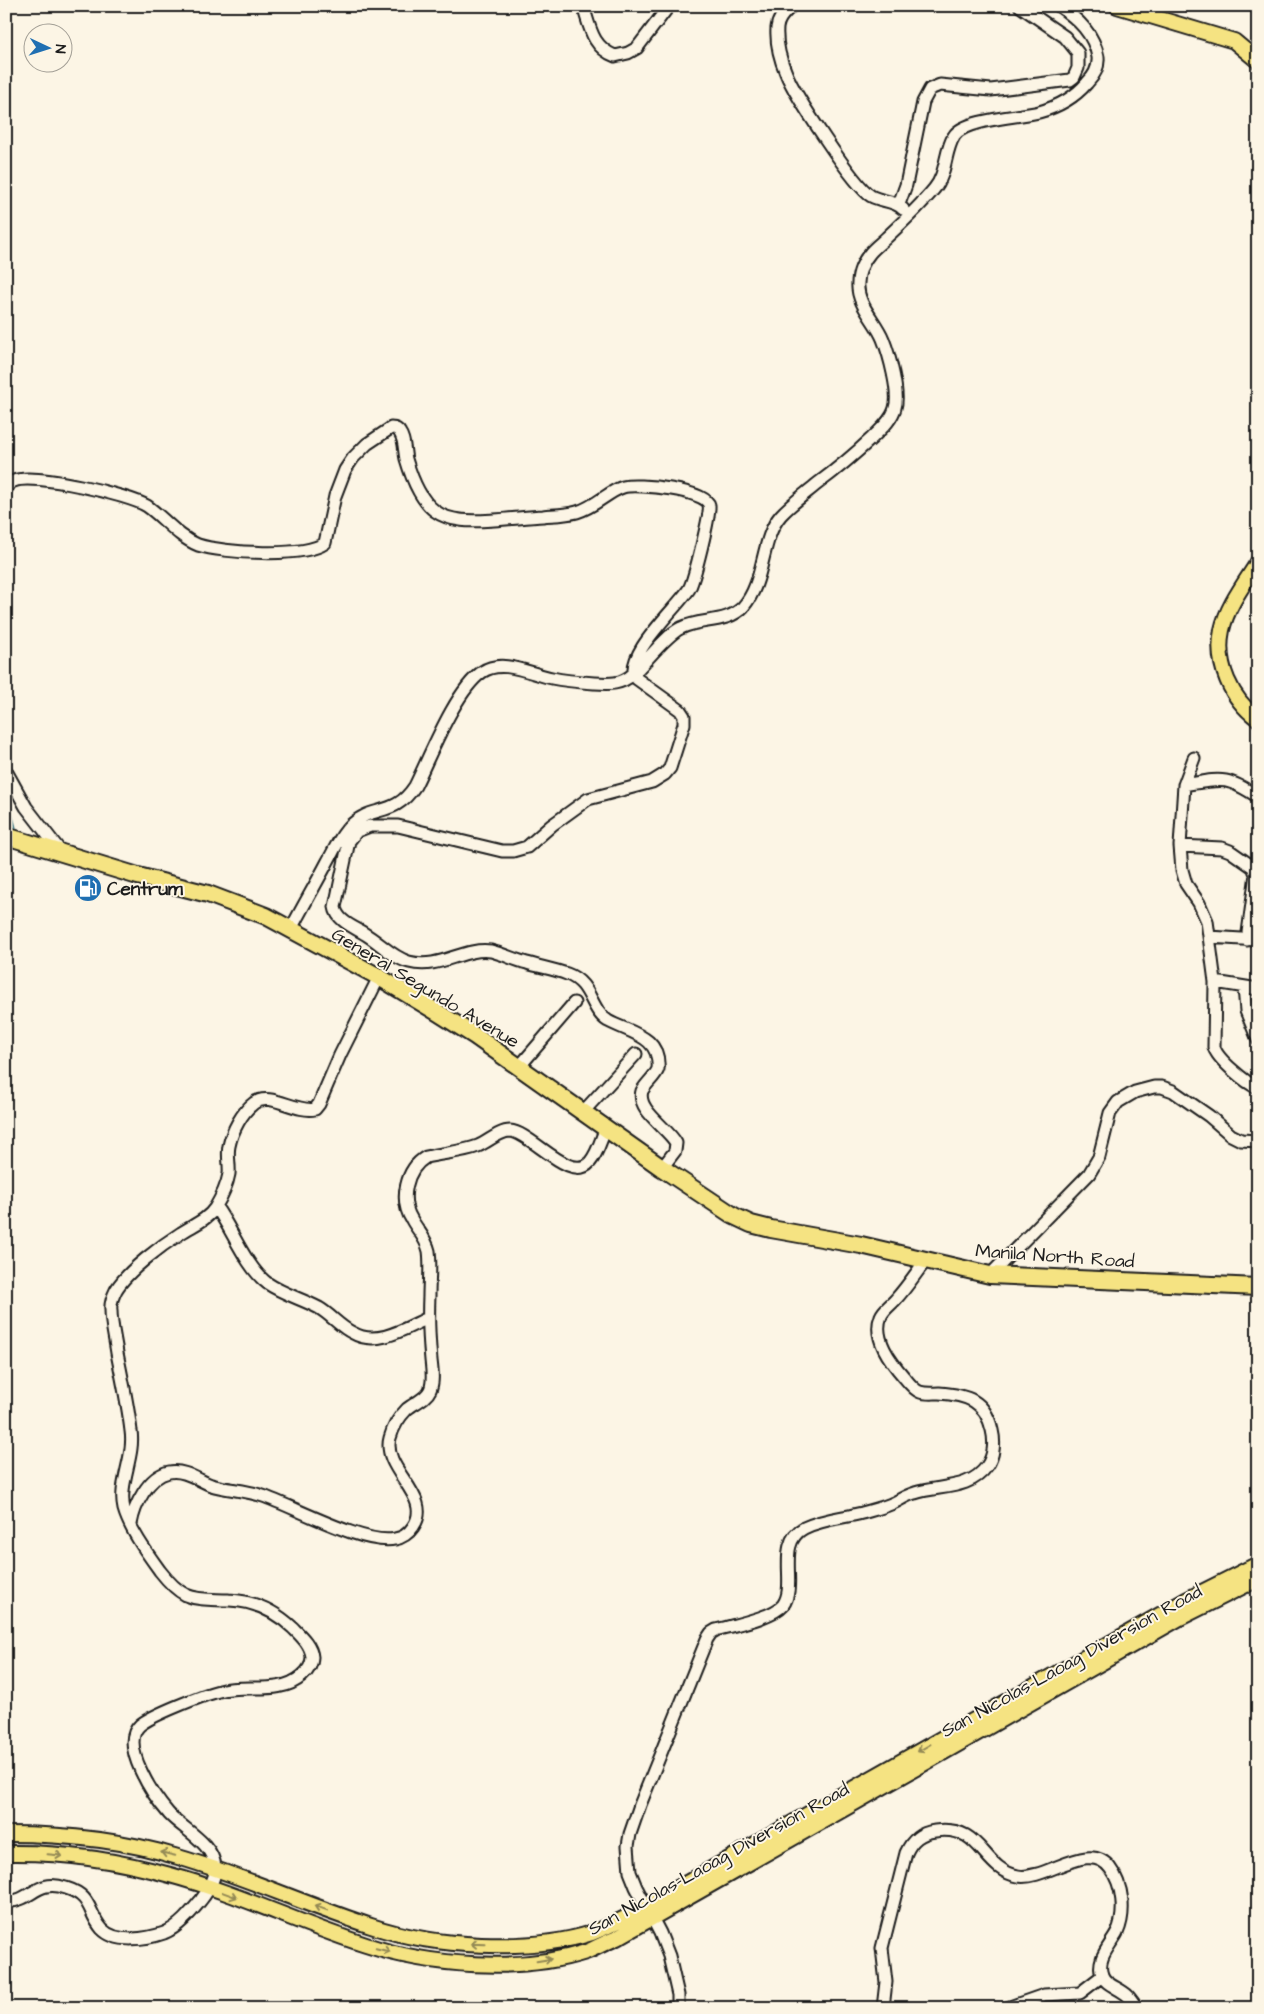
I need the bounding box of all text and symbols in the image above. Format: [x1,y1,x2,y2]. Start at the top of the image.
north arrow [22,22,72,72]
text: N [50,44,70,54]
fuel station icon: Centrum [73,873,103,903]
place label: Centrum [107,876,184,903]
street label: General Segundo Avenue [326,921,524,1056]
street label: Manila North Road [974,1237,1136,1276]
street label: San Nicolas-Laoag Diversion Road [936,1578,1208,1745]
one-way arrow [918,1744,932,1754]
street label: San Nicolas-Laoag Diversion Road [583,1776,855,1943]
one-way arrow [160,1849,176,1858]
one-way arrow [47,1850,63,1859]
one-way arrow [221,1891,237,1900]
one-way arrow [314,1903,329,1912]
one-way arrow [470,1940,486,1949]
one-way arrow [374,1946,390,1955]
one-way arrow [535,1955,551,1965]

